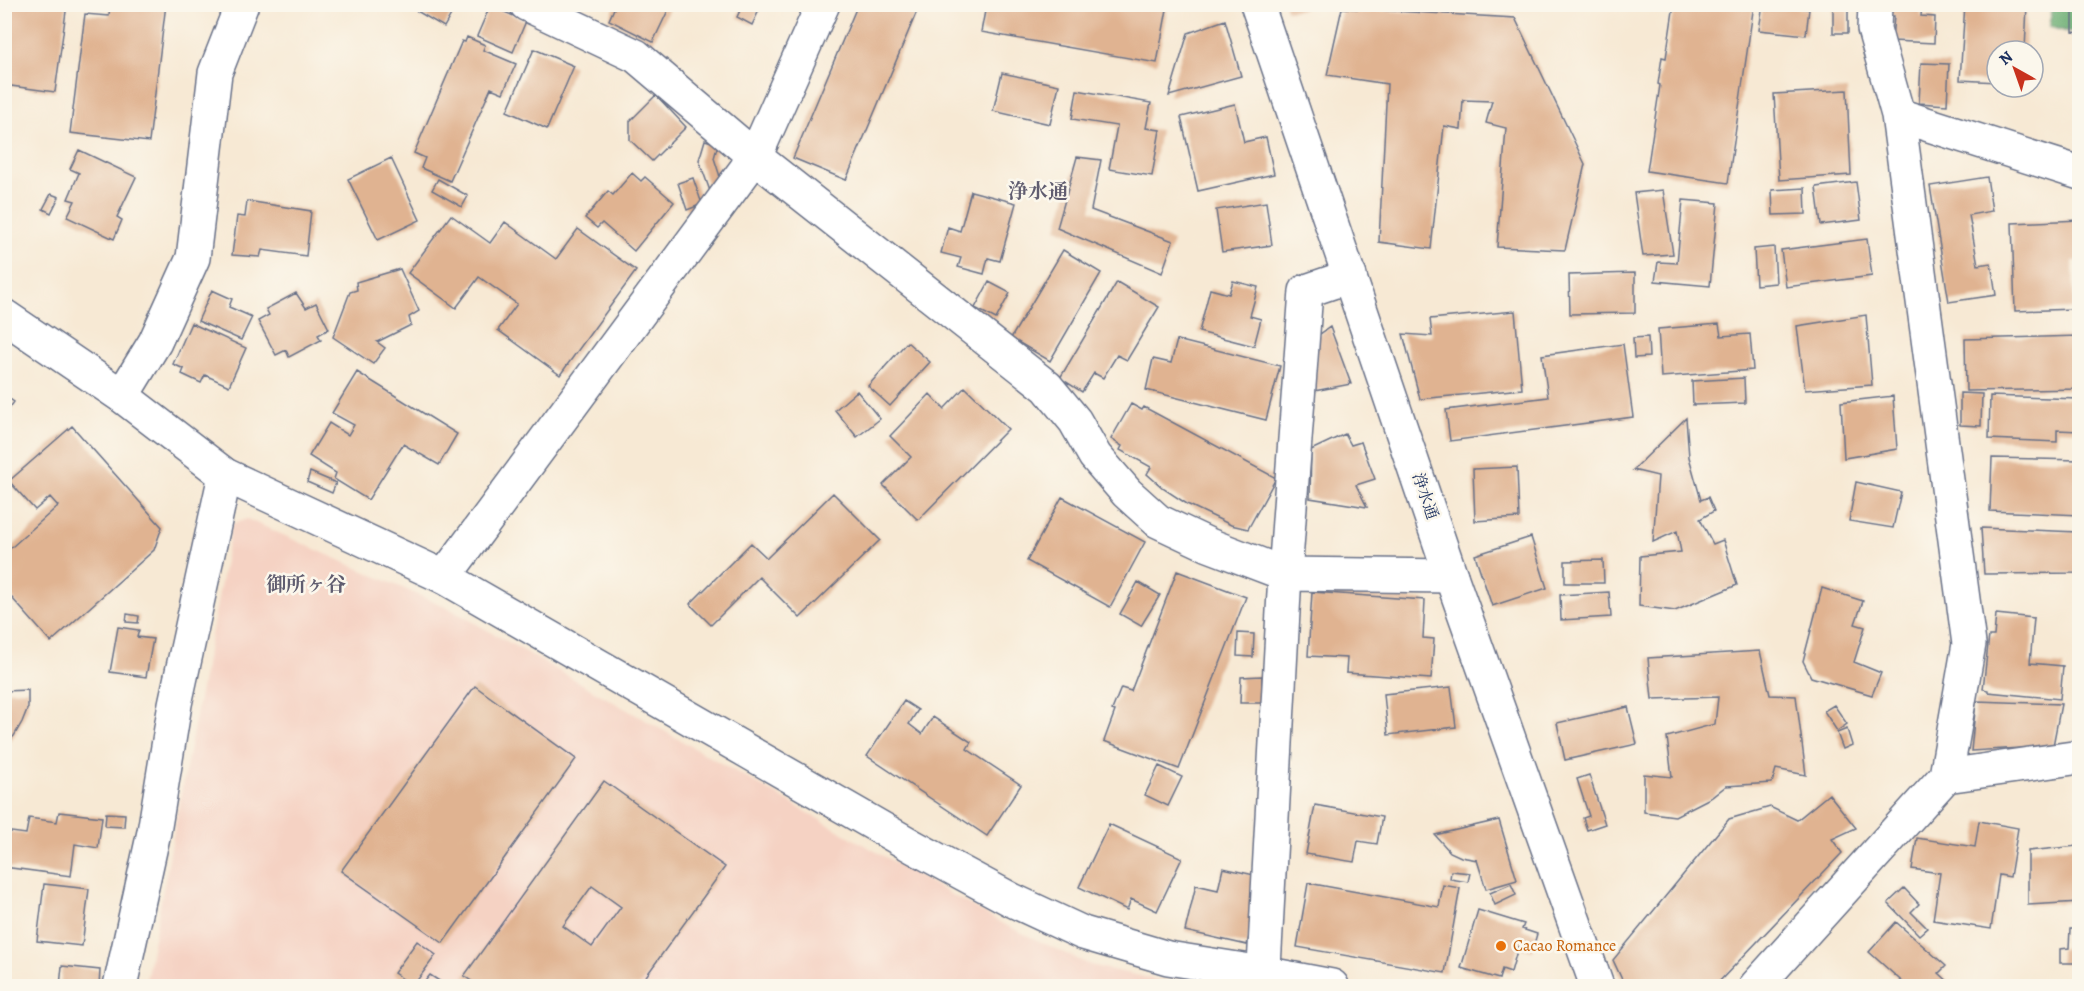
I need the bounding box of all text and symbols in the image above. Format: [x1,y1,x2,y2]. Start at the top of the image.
north arrow [1985,39,2045,99]
text: N [1994,46,2018,70]
district label: 浄水通 [1008,178,1068,205]
street label: 浄水通 [1407,470,1443,522]
district label: 御所ヶ谷 [266,571,346,598]
place label: Cacao Romance [1513,935,1616,957]
marker: Cacao Romance [1494,939,1508,953]

